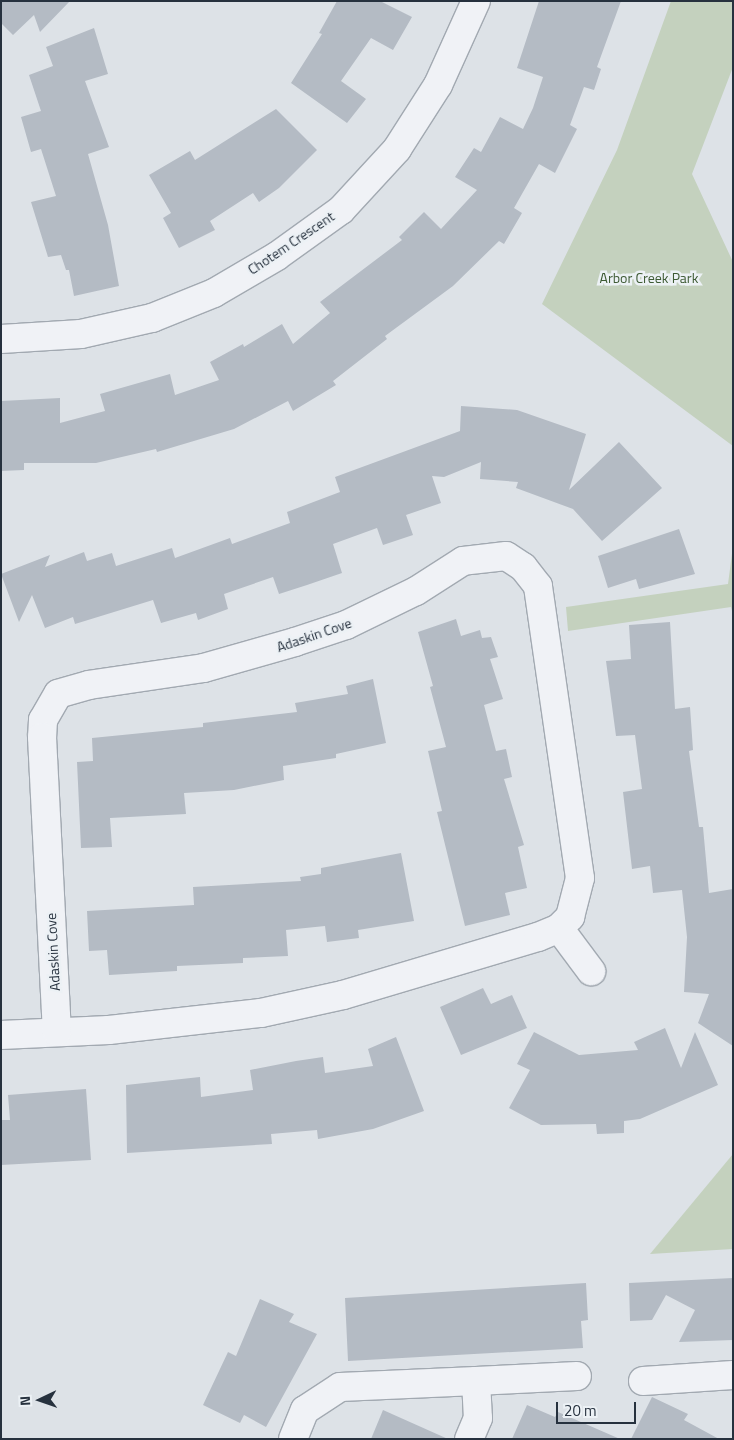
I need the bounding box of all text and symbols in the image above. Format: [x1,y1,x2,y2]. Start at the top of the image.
street label: Chotem Crescent [245,208,337,278]
park label: Arbor Creek Park [600,270,698,286]
street label: Adaskin Cove [274,614,354,656]
street label: Adaskin Cove [43,913,63,991]
north arrow [15,1375,65,1425]
scale bar [559,1392,639,1424]
text: N [14,1395,35,1406]
text: 20 m [564,1399,597,1422]

